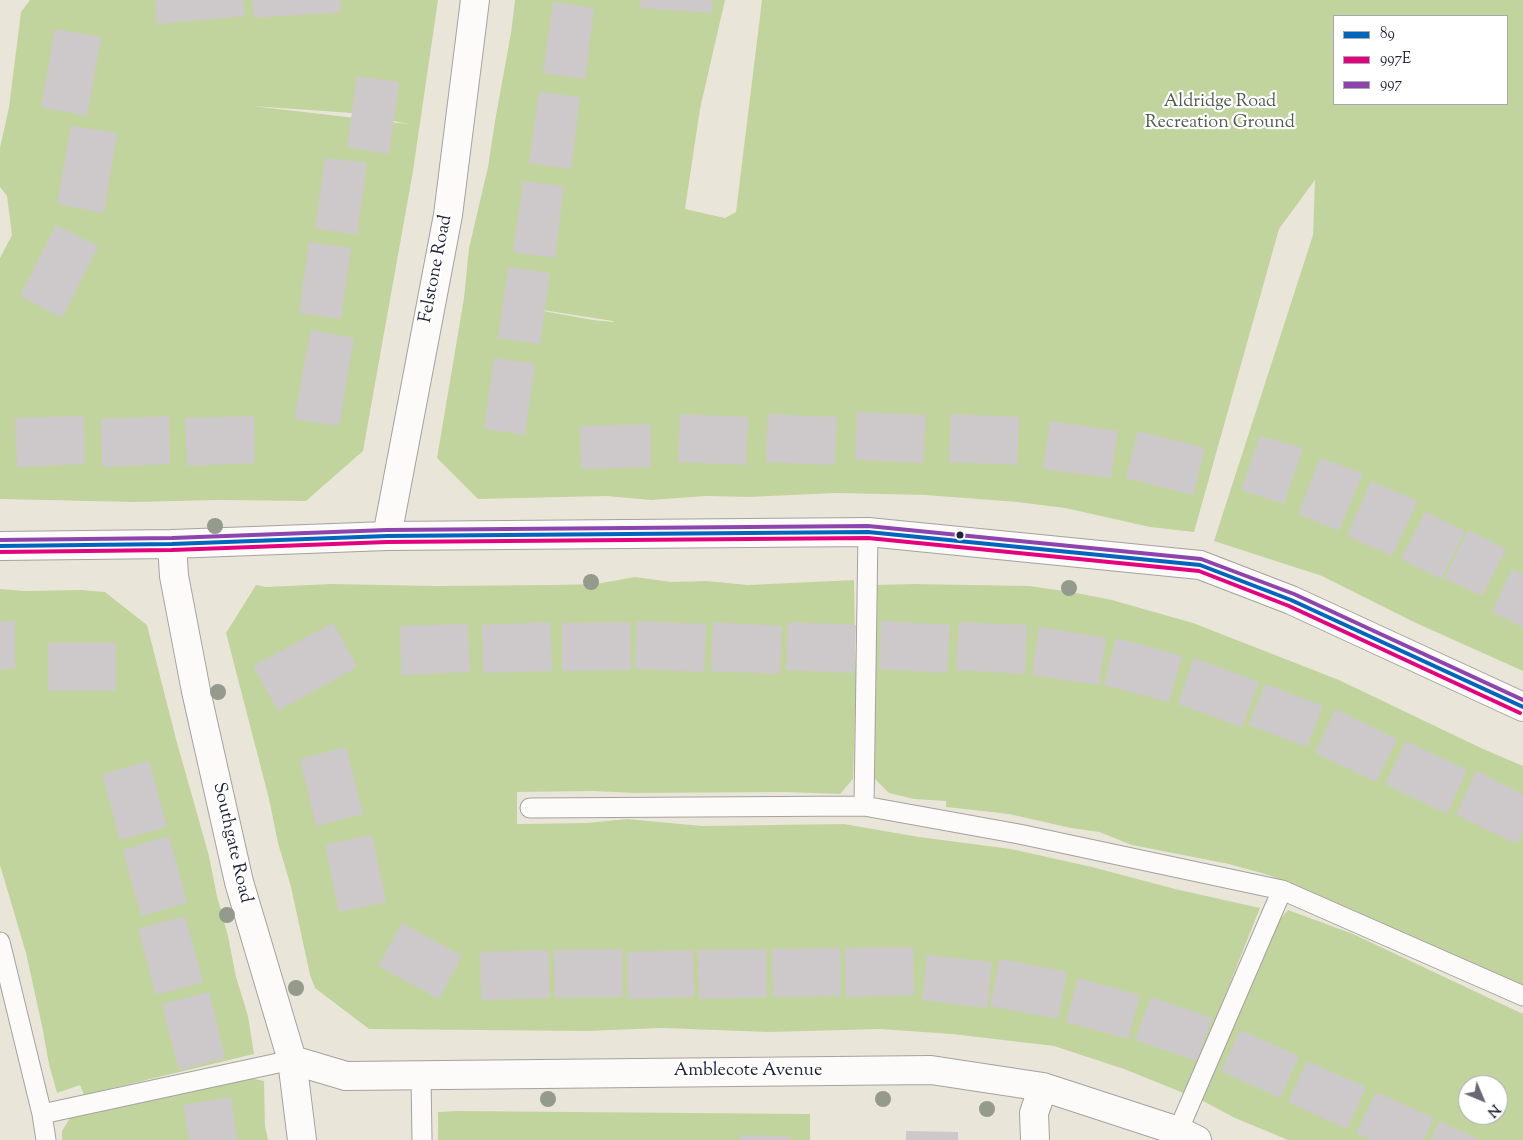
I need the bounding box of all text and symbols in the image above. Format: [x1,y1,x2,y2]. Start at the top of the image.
legend [1333,15,1508,105]
text: 89 [1380,24,1395,45]
text: 997E [1380,49,1411,70]
text: 997 [1380,74,1402,95]
park label: Aldridge Road Recreation Ground [1145,92,1295,134]
street label: Felstone Road [416,213,458,325]
unlabelled marker [955,530,965,540]
street label: Southgate Road [207,781,255,905]
street label: Amblecote Avenue [674,1061,822,1083]
north arrow [1458,1075,1508,1125]
text: N [1482,1099,1504,1121]

